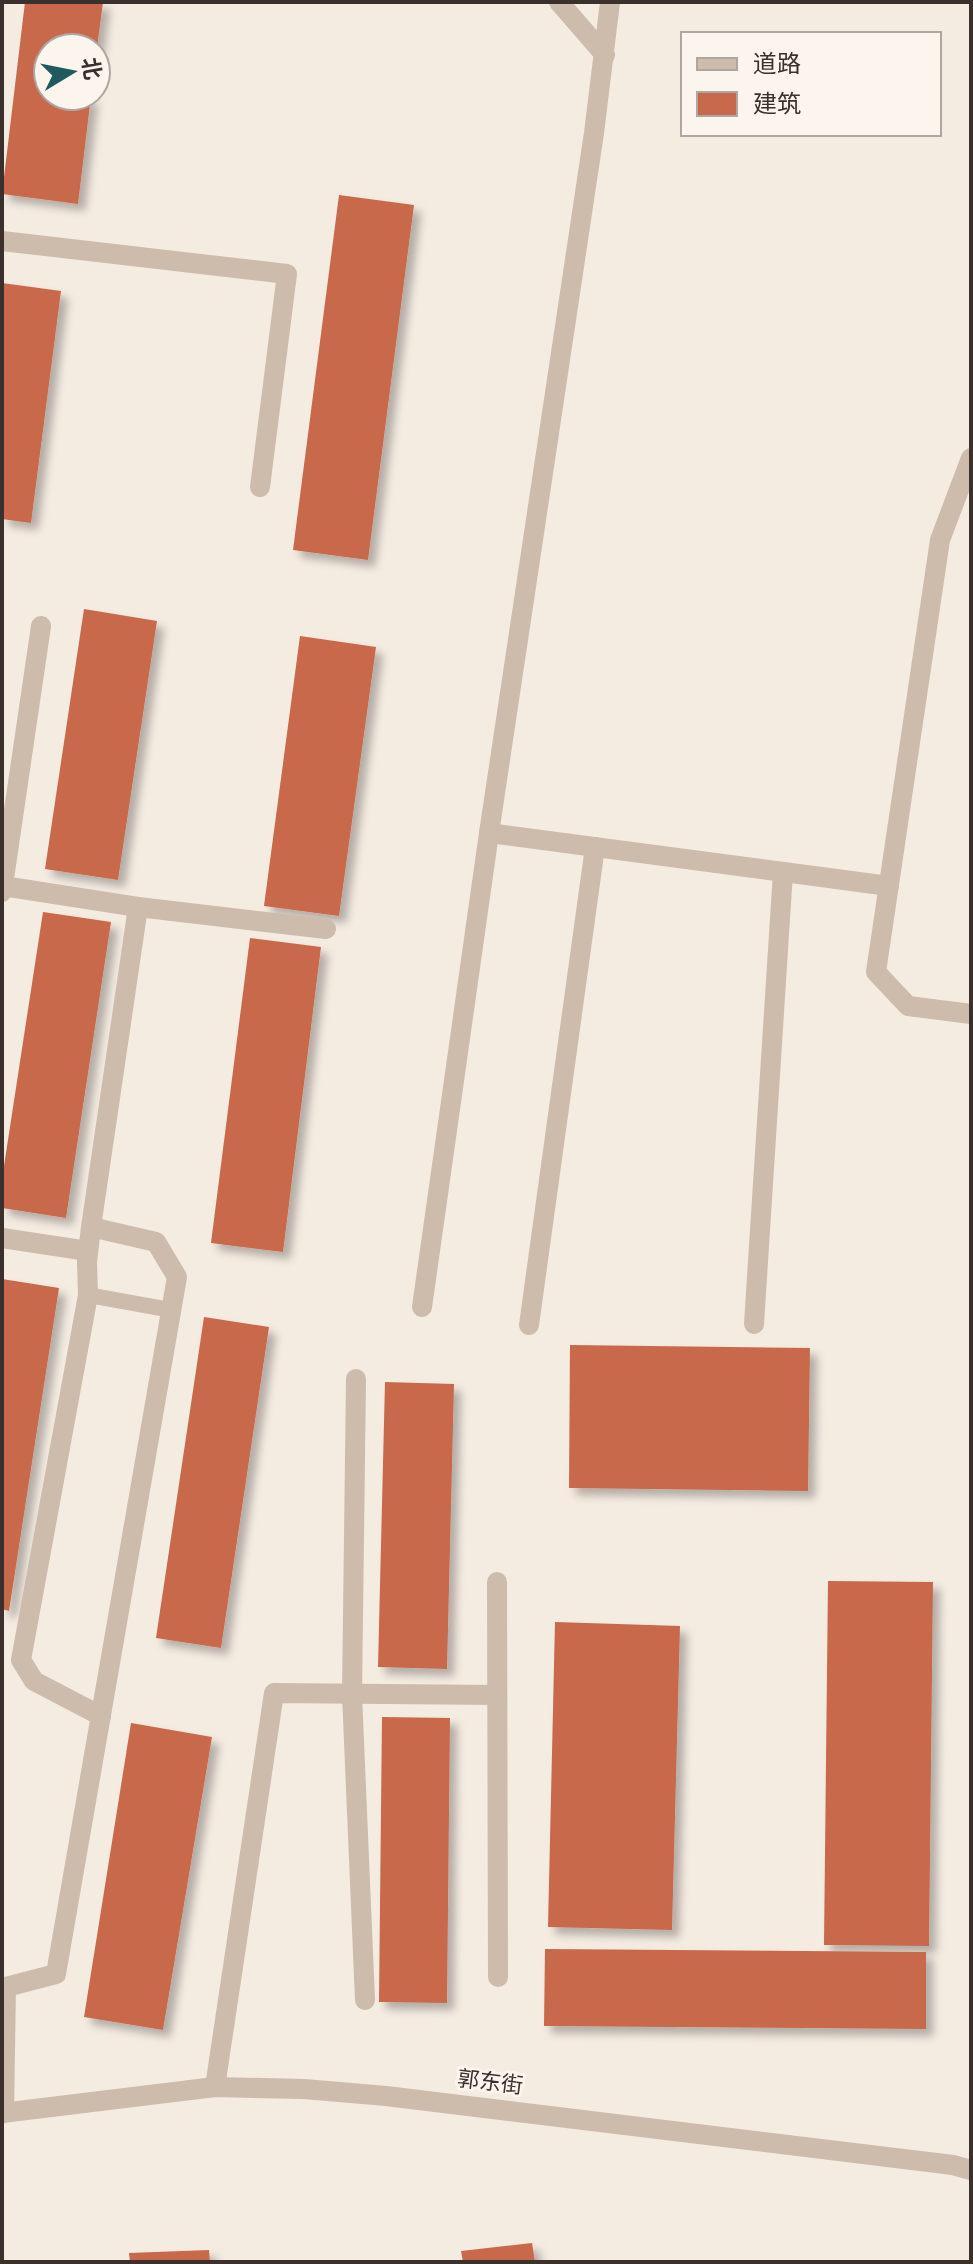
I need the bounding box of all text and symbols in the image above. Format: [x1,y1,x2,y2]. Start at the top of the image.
north arrow [32,32,112,112]
legend [681,32,941,136]
text: 道路 [753,51,801,81]
text: 北 [74,56,104,82]
text: 建筑 [753,91,801,121]
street label: 郭东街 [456,2067,524,2101]

